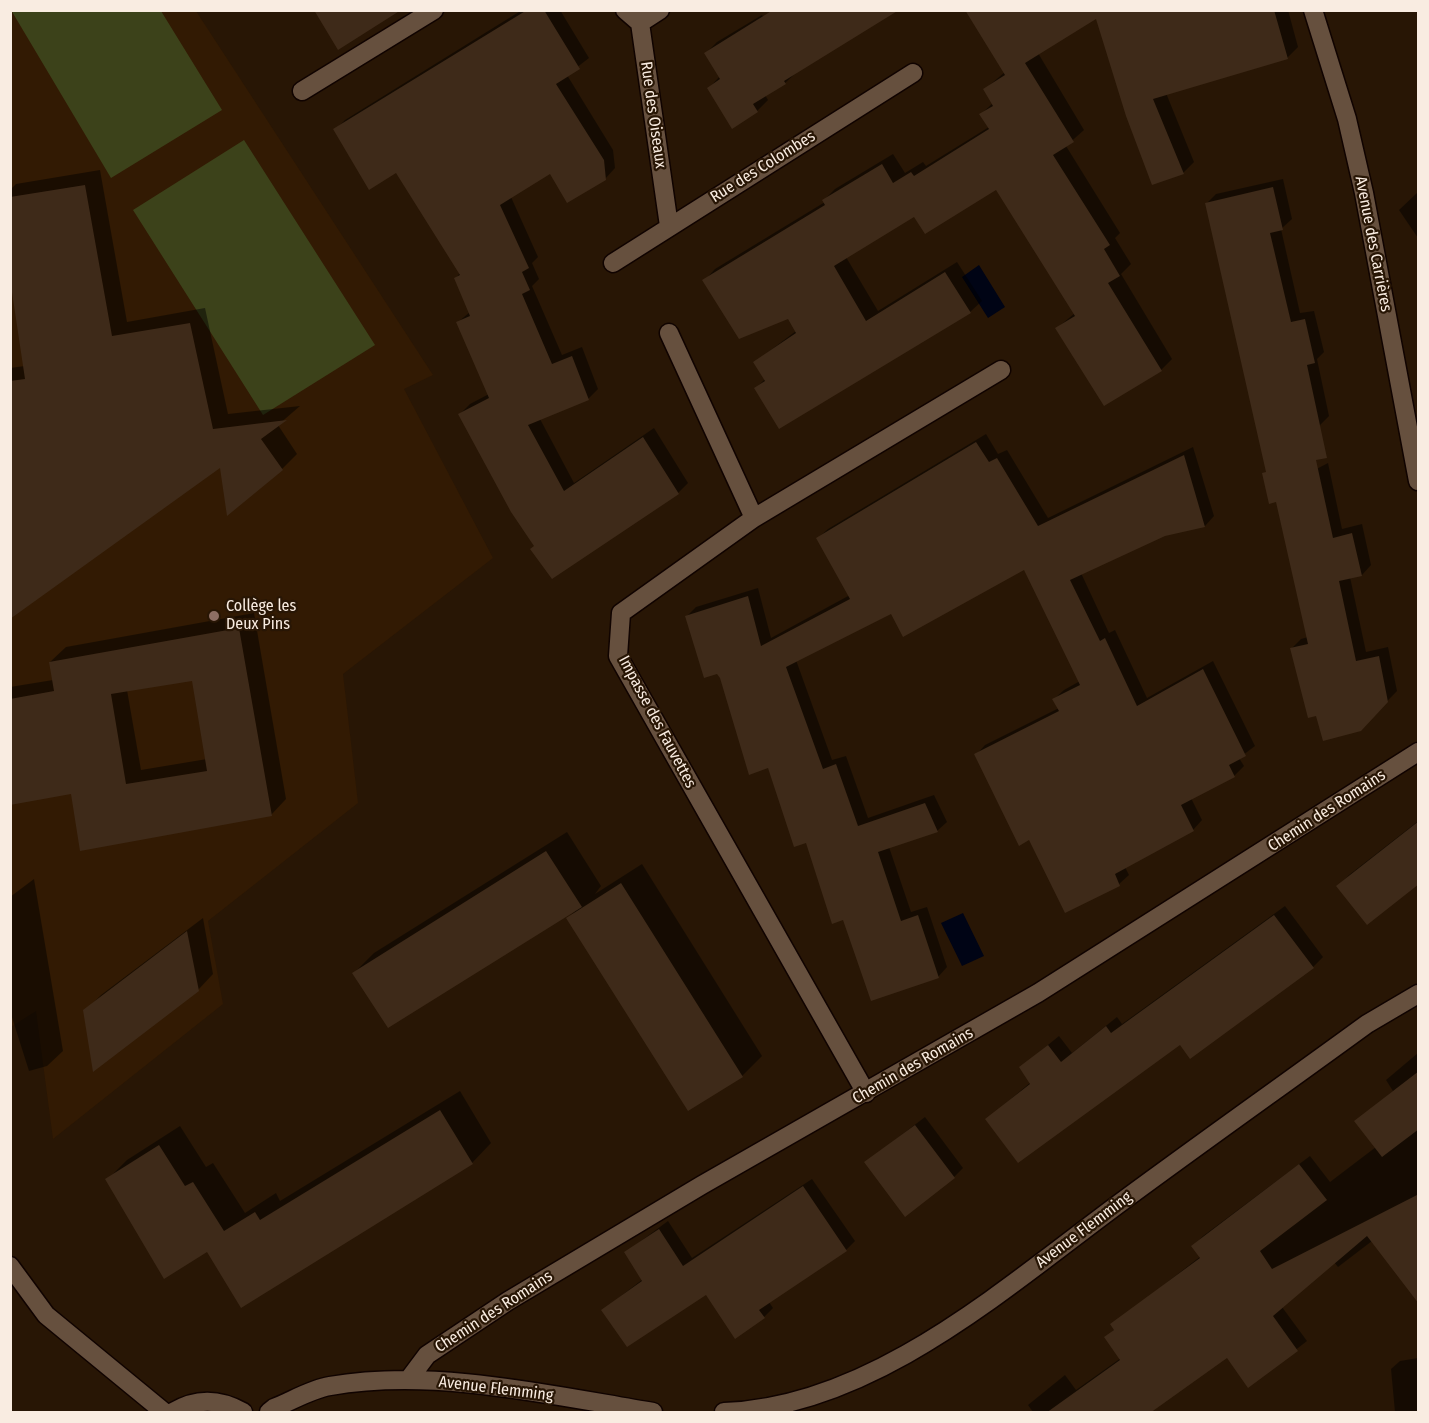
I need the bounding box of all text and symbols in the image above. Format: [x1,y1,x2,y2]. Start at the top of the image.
street label: Rue des Oiseaux [636,60,670,170]
street label: Rue des Colombes [707,127,819,207]
street label: Avenue des Carrières [1350,175,1396,313]
place label: Collège les Deux Pins [226,597,296,635]
marker: Collège les Deux Pins [207,609,221,623]
street label: Impasse des Fauvettes [614,653,700,791]
street label: Chemin des Romains [1265,766,1389,856]
street label: Chemin des Romains [849,1024,977,1108]
street label: Avenue Flemming [1032,1188,1136,1272]
street label: Chemin des Romains [432,1267,556,1357]
street label: Avenue Flemming [438,1372,554,1406]

